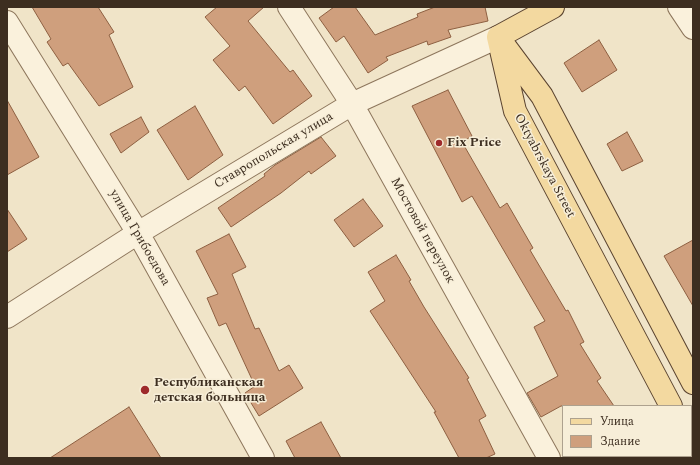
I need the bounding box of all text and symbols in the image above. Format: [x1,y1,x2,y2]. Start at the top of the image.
street label: Ставропольская улица [212,109,336,193]
street label: Oktyabrskaya Street [510,111,578,221]
place label: Fix Price [447,135,501,151]
marker: Fix Price [434,138,444,148]
street label: Мостовой переулок [386,175,458,287]
street label: улица Грибоедова [105,187,173,289]
place label: Республиканская детская больница [154,375,265,406]
marker: Республиканская детская больница [139,384,151,396]
legend [562,405,692,457]
text: Улица [600,412,634,431]
text: Здание [600,432,640,451]

